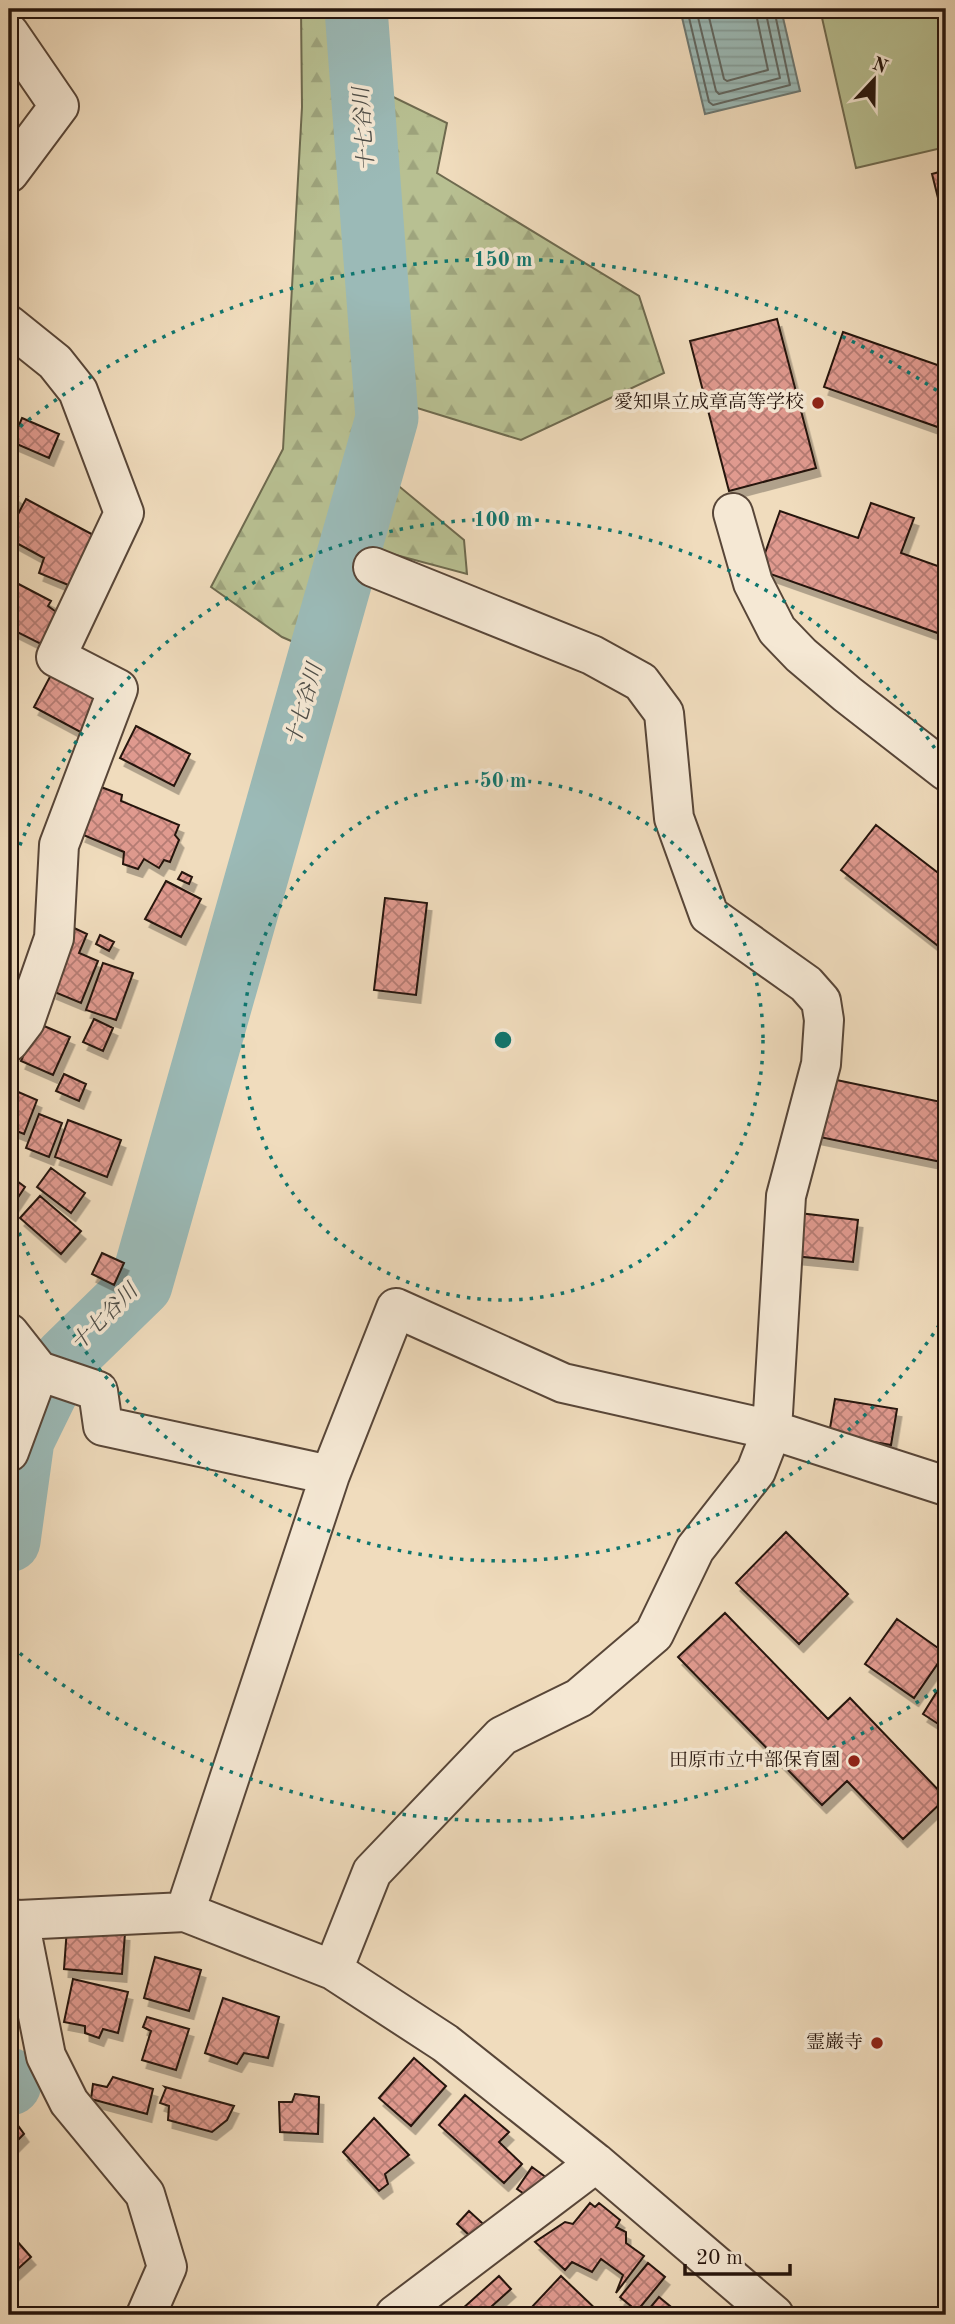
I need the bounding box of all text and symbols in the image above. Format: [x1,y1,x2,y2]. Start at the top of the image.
north arrow [839,46,909,116]
text: N [869,55,890,78]
water label: 十七谷川 [349,84,378,172]
text: 150 m [473,250,533,271]
place label: 愛知県立成章高等学校 [614,392,804,413]
marker: 愛知県立成章高等学校 [810,395,826,411]
text: 100 m [473,510,533,531]
water label: 十七谷川 [281,659,327,748]
text: 50 m [479,771,527,792]
centre of rings [491,1028,515,1052]
water label: 十七谷川 [66,1278,144,1355]
place label: 田原市立中部保育園 [669,1750,840,1771]
marker: 田原市立中部保育園 [846,1753,862,1769]
place label: 霊巌寺 [806,2031,863,2053]
marker: 霊巌寺 [869,2035,885,2051]
scale bar [685,2233,790,2277]
text: 20 m [696,2248,743,2269]

